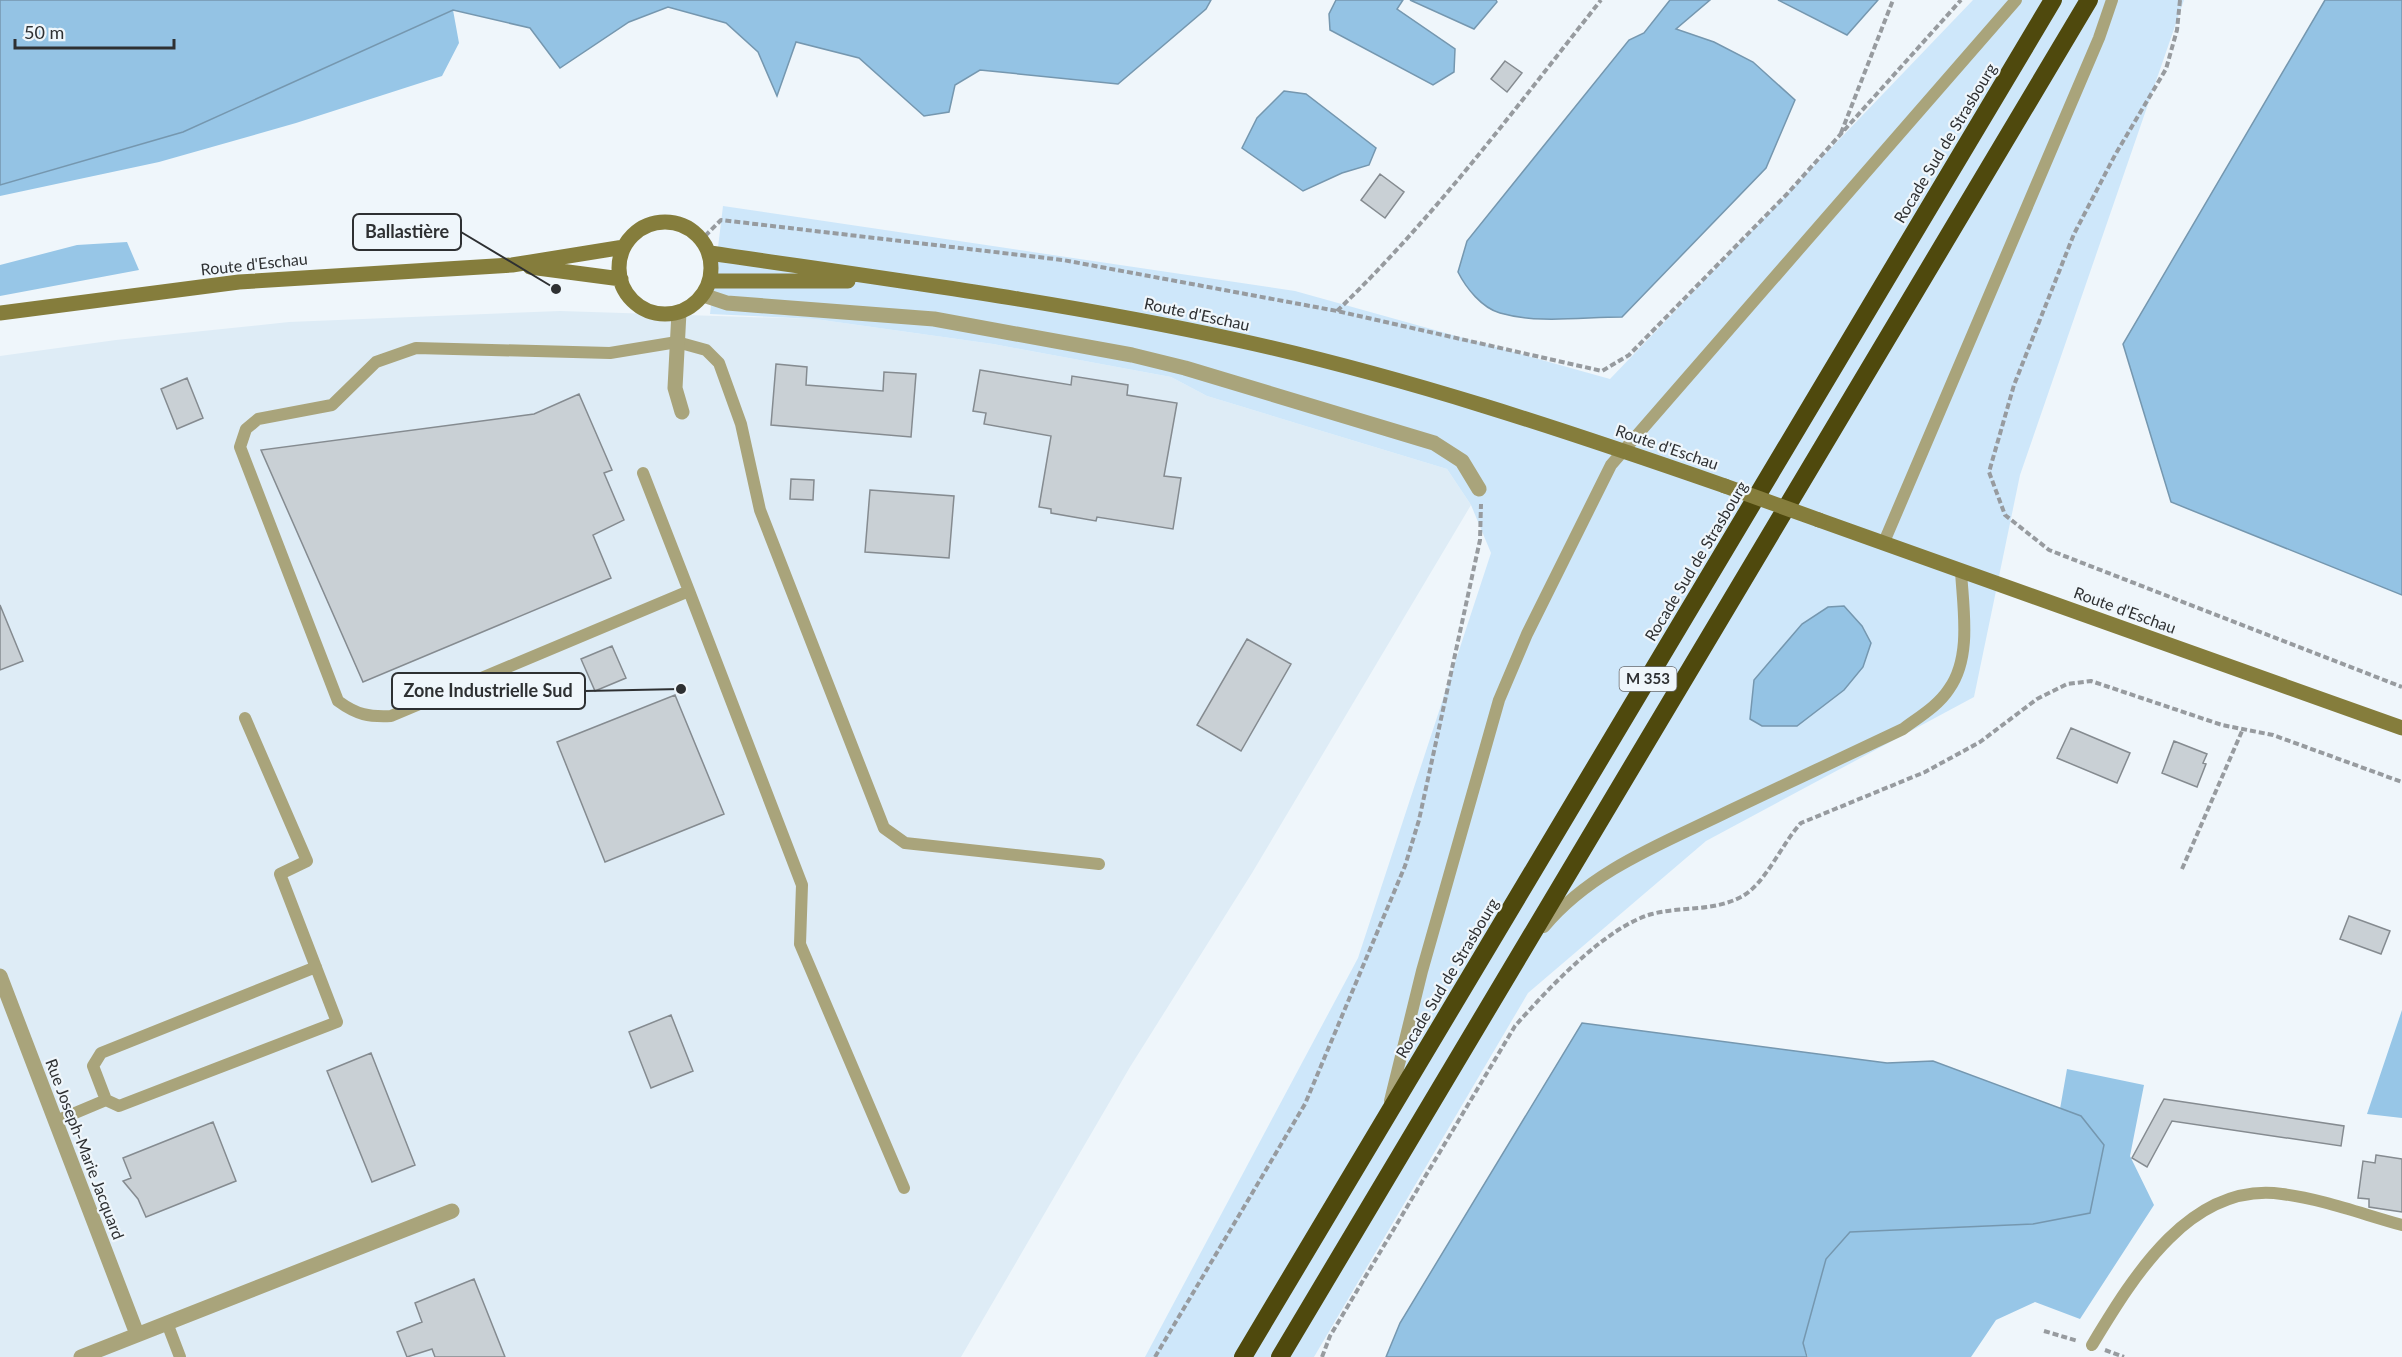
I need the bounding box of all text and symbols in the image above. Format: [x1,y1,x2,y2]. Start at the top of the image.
scale bar [15,12,174,50]
text: 50 m [24,21,64,43]
street label: Rocade Sud de Strasbourg [1889,59,2000,226]
callout: Ballastière [353,214,461,250]
text: Ballastière [365,220,449,242]
street label: Route d'Eschau [200,248,308,279]
street label: Route d'Eschau [1143,293,1252,334]
street label: Route d'Eschau [1613,420,1721,473]
street label: Rocade Sud de Strasbourg [1640,477,1751,644]
street label: Route d'Eschau [2071,582,2179,637]
road number: M 353 [1620,667,1676,691]
callout: Zone Industrielle Sud [392,673,585,709]
text: Zone Industrielle Sud [403,679,573,701]
street label: Rocade Sud de Strasbourg [1391,894,1502,1061]
street label: Rue Joseph-Marie Jacquard [42,1056,129,1242]

